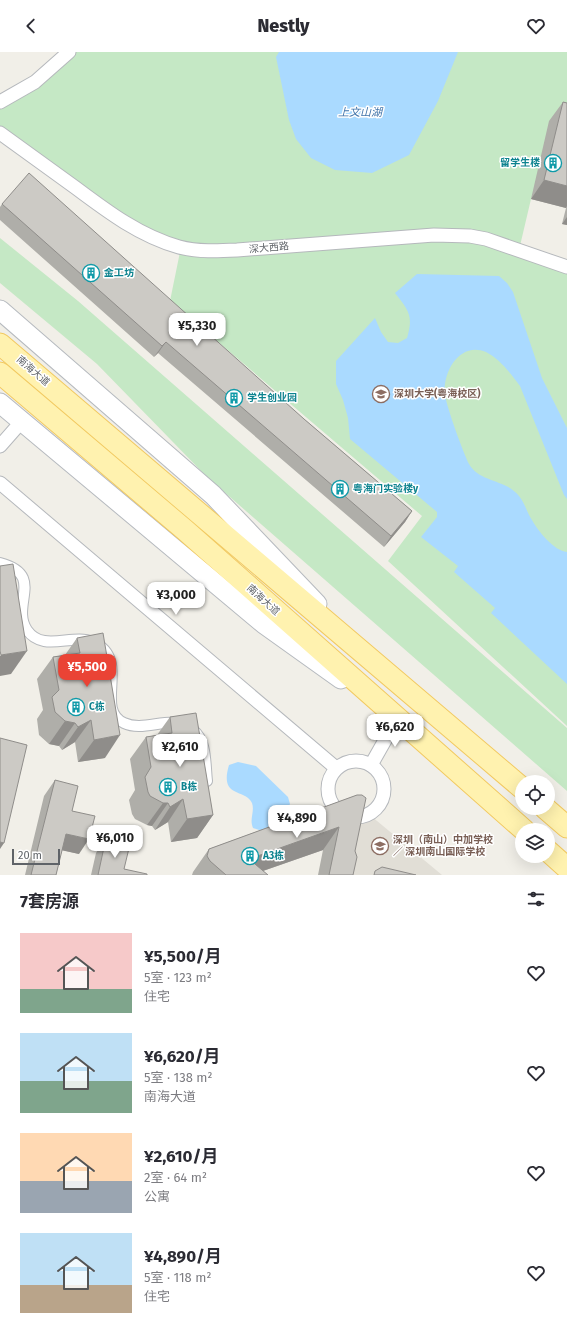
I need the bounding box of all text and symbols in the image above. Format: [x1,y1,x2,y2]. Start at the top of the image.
icon: back [20,15,42,37]
text: Nestly [257,15,310,37]
icon: heart [525,15,547,37]
water label: 上文山湖 [338,106,384,119]
building icon: 留学生楼 [543,153,563,173]
place label: 留学生楼 [500,157,540,169]
street label: 深大西路 [249,240,289,256]
building icon: 金工坊 [81,263,101,283]
place label: 金工坊 [103,267,134,279]
pin: ¥5,330 [164,313,230,347]
text: ¥5,330 [178,318,216,333]
street label: 南海大道 [14,353,52,389]
school or university icon: 深圳大学(粤海校区) [371,384,391,404]
place label: 深圳大学(粤海校区) [394,387,481,400]
building icon: 学生创业园 [224,388,244,408]
place label: 学生创业园 [247,392,297,404]
building icon: 粤海门实验楼y [330,479,350,499]
place label: 粤海门实验楼y [353,483,419,495]
pin: ¥3,000 [143,582,209,616]
street label: 南海大道 [244,582,282,618]
text: ¥3,000 [156,587,196,602]
pin: ¥5,500 [54,654,120,688]
text: ¥5,500 [67,659,107,674]
building icon: C栋 [66,697,86,717]
place label: C栋 [89,700,105,713]
pin: ¥6,620 [362,714,428,748]
text: ¥6,620 [376,719,414,734]
pin: ¥2,610 [147,734,213,768]
text: ¥2,610 [161,739,199,754]
map controls [515,775,555,863]
button: locate [515,775,555,815]
building icon: B栋 [158,777,178,797]
place label: B栋 [181,780,197,793]
pin: ¥4,890 [264,805,330,839]
text: ¥4,890 [277,810,317,825]
button: layers [515,823,555,863]
pin: ¥6,010 [82,825,148,859]
text: ¥6,010 [96,830,134,845]
place label: 深圳（南山）中加学校 ／ 深圳南山国际学校 [393,833,493,858]
school or university icon: 深圳（南山）中加学校 ／ 深圳南山国际学校 [370,836,390,856]
building icon: A3栋 [240,846,260,866]
scale bar [12,847,60,866]
text: 20 m [18,849,42,862]
place label: A3栋 [262,849,284,862]
icon: filters [525,888,547,910]
text: 7套房源 [20,891,79,912]
text: ¥5,500/月 [144,946,222,967]
icon: home [52,949,100,997]
icon: heart [525,962,547,984]
text: 5室 · 123 m² [144,970,212,985]
text: 住宅 [144,989,170,1004]
text: ¥6,620/月 [144,1046,221,1067]
icon: home [52,1049,100,1097]
icon: heart [525,1062,547,1084]
text: 5室 · 138 m² [144,1070,213,1085]
text: 南海大道 [144,1089,196,1104]
text: ¥2,610/月 [144,1146,218,1167]
icon: home [52,1149,100,1197]
icon: heart [525,1162,547,1184]
text: 2室 · 64 m² [144,1170,207,1185]
text: 公寓 [144,1189,170,1204]
text: ¥4,890/月 [144,1246,222,1267]
icon: home [52,1249,100,1297]
icon: heart [525,1262,547,1284]
text: 5室 · 118 m² [144,1270,211,1285]
text: 住宅 [144,1289,170,1304]

